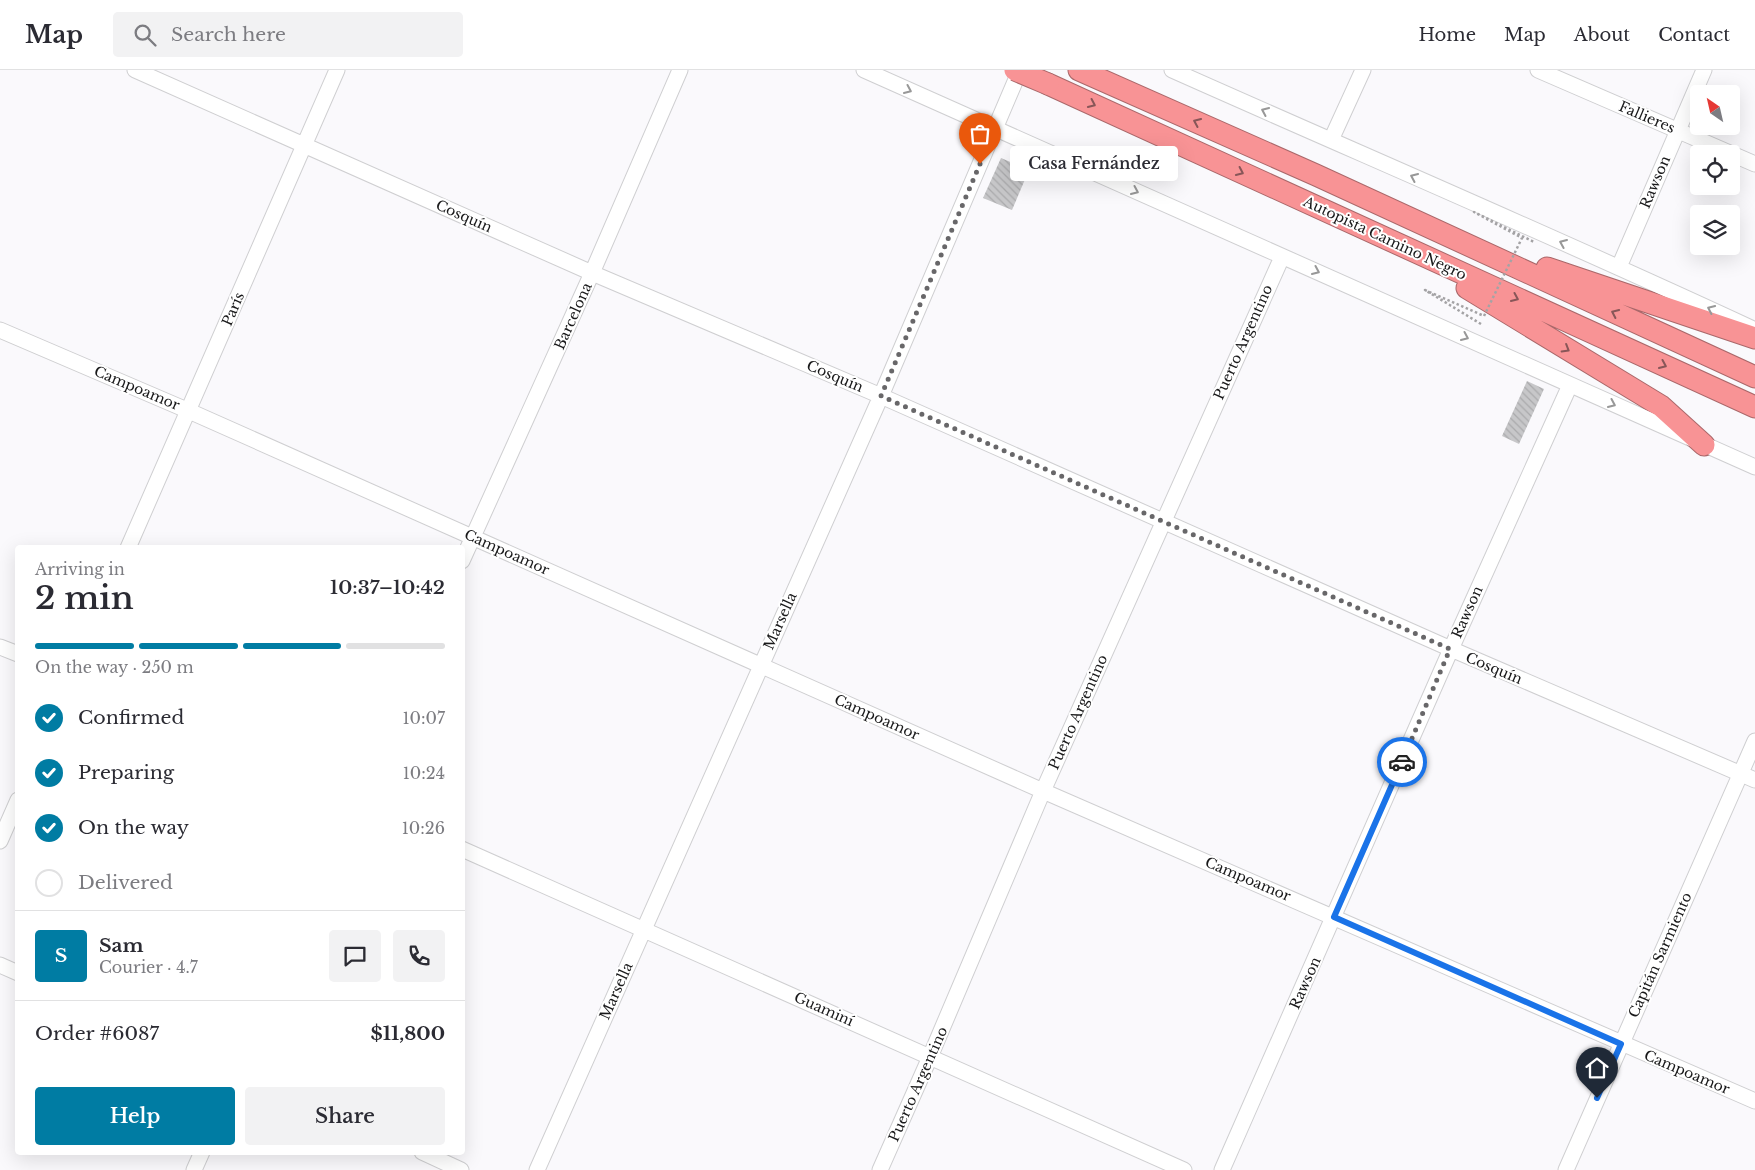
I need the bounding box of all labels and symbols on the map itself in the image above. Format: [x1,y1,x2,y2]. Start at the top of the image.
one-way arrow [903,83,912,94]
north arrow [1690,85,1740,135]
street label: Fallieres [1616,97,1678,137]
one-way arrow [1087,98,1096,108]
one-way arrow [1261,107,1270,118]
pin [959,113,1001,164]
one-way arrow [1193,118,1202,129]
callout: Casa Fernández [1010,146,1178,182]
street label: Rawson [1636,153,1674,211]
one-way arrow [1235,166,1244,176]
one-way arrow [1410,173,1419,184]
one-way arrow [1130,185,1139,195]
street label: Autopista Camino Negro [1300,192,1469,284]
street label: Cosquín [433,196,495,237]
one-way arrow [1559,238,1567,248]
one-way arrow [1311,265,1320,276]
street label: Barcelona [550,279,596,352]
street label: Puerto Argentino [1210,282,1276,402]
street label: París [218,289,248,329]
one-way arrow [1510,291,1519,302]
one-way arrow [1707,305,1716,315]
one-way arrow [1611,309,1620,319]
one-way arrow [1460,330,1469,341]
one-way arrow [1560,342,1569,352]
street label: Cosquín [804,356,866,396]
one-way arrow [1658,359,1667,369]
street label: Campoamor [91,362,183,414]
one-way arrow [1607,398,1616,408]
street label: Campoamor [462,525,553,579]
street label: Rawson [1447,583,1487,641]
street label: Marsella [759,589,801,652]
street label: Cosquín [1463,648,1525,688]
street label: Puerto Argentino [1045,652,1111,772]
street label: Campoamor [832,690,923,744]
courier [1377,737,1427,787]
street label: Campoamor [1202,853,1294,905]
street label: Capitán Sarmiento [1624,890,1696,1020]
street label: Rawson [1285,954,1325,1012]
street label: Marsella [595,959,637,1022]
street label: Guaminí [791,988,857,1030]
street label: Puerto Argentino [885,1024,951,1144]
street label: Campoamor [1641,1046,1733,1098]
pin [1576,1047,1618,1098]

